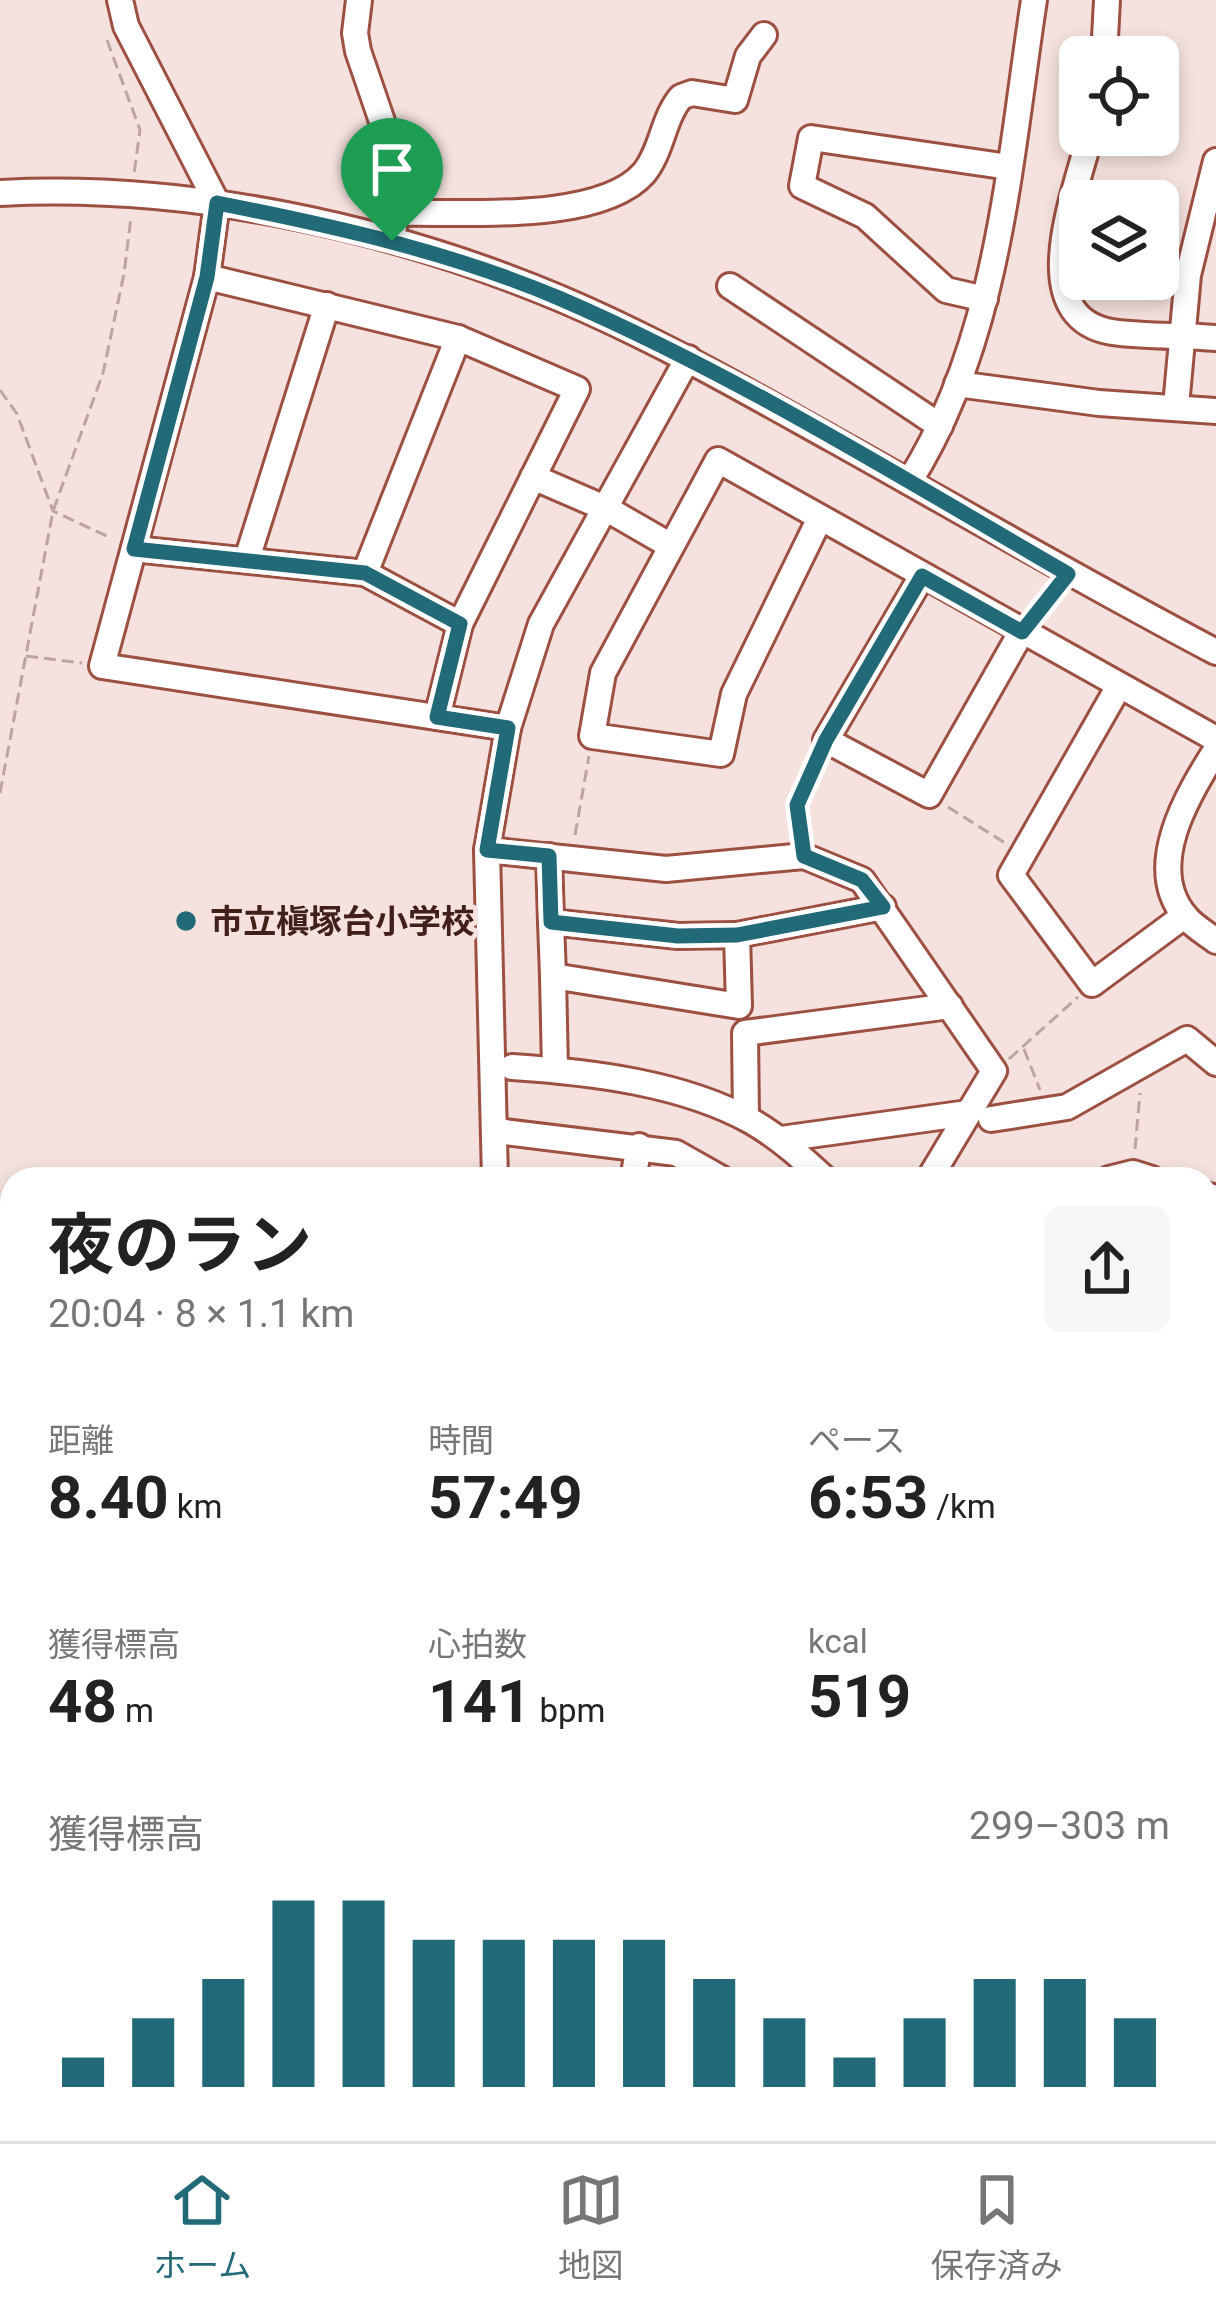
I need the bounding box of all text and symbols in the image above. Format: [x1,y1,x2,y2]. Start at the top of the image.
map controls [1059,36,1179,300]
button: locate [1059,36,1179,156]
pin [341,118,443,241]
icon: arrive [359,136,425,202]
button: layers [1059,180,1179,300]
place label: 市立槇塚台小学校 [210,902,474,941]
marker: 市立槇塚台小学校 [173,908,199,934]
button: share [1044,1206,1170,1332]
text: 夜のラン [48,1207,312,1284]
text: 20:04 · 8 × 1.1 km [48,1291,355,1337]
text: 距離 [48,1421,114,1460]
text: 時間 [428,1421,494,1460]
text: ペース [808,1421,905,1460]
text: 8.40 [48,1462,169,1533]
text: 57:49 [428,1462,583,1533]
text: 6:53 [808,1462,928,1533]
text: km [169,1487,223,1526]
text: /km [928,1487,996,1526]
text: kcal [808,1622,868,1661]
text: 獲得標高 [48,1625,180,1664]
text: 心拍数 [428,1625,527,1664]
text: 519 [808,1661,911,1732]
text: 48 [48,1666,117,1737]
text: 141 [428,1666,531,1737]
text: m [117,1691,154,1730]
text: bpm [531,1691,605,1730]
text: 299–303 m [969,1803,1170,1849]
text: 獲得標高 [48,1812,204,1858]
tab: ホーム [153,2167,251,2287]
tab: 地図 [558,2167,624,2287]
tab: 保存済み [931,2167,1063,2287]

